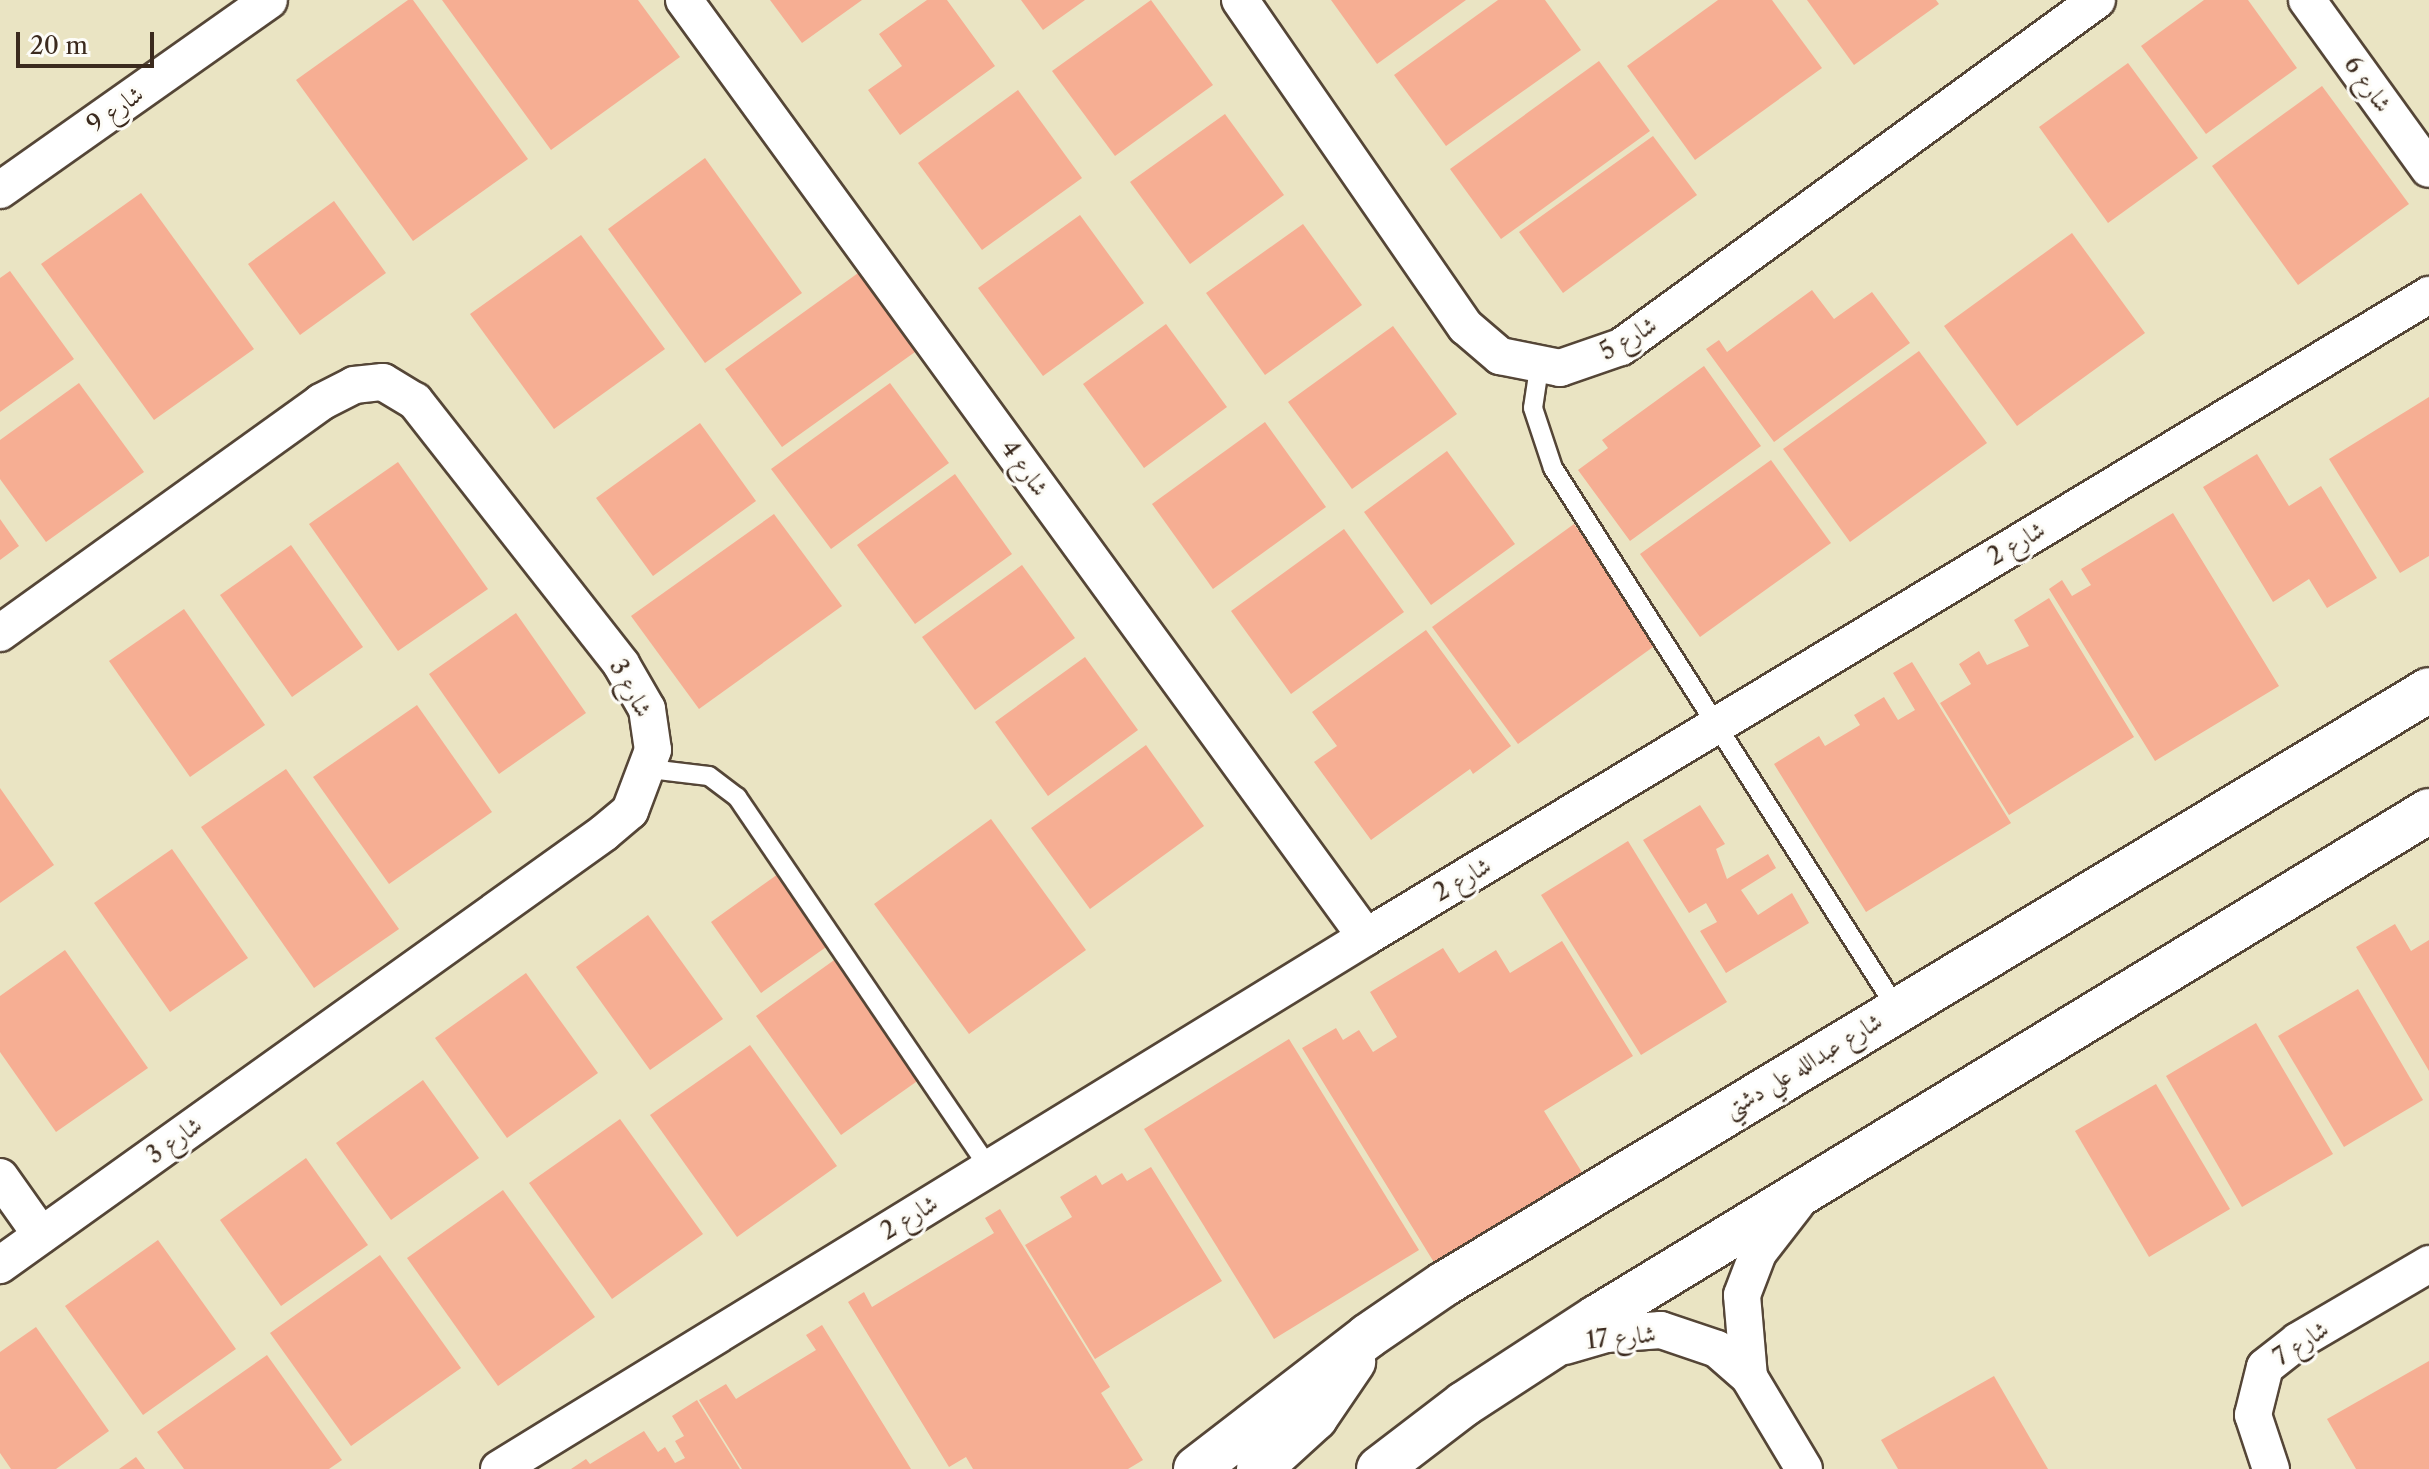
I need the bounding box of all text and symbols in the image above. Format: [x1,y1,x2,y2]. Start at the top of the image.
scale bar [20,16,158,66]
text: 20 m [30,31,88,60]
street label: شارع 6 [2338,50,2398,118]
street label: شارع 9 [81,79,149,139]
street label: شارع 5 [1594,310,1662,366]
street label: شارع 4 [995,434,1055,502]
street label: شارع 2 [1982,515,2050,571]
street label: شارع 3 [604,654,658,722]
street label: شارع 2 [1428,851,1496,907]
street label: شارع عبدالله علي دشتي [1719,1006,1887,1124]
street label: شارع 3 [141,1110,207,1170]
street label: شارع 2 [875,1188,943,1246]
street label: شارع 7 [2268,1314,2334,1372]
street label: شارع 17 [1585,1319,1657,1355]

